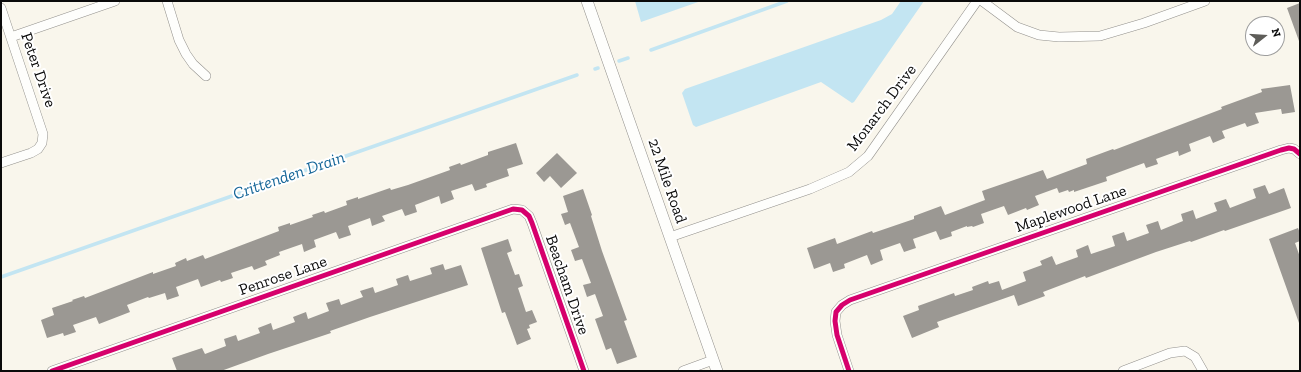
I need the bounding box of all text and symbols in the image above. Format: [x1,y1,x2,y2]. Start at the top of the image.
north arrow [1245,16,1285,56]
text: N [1269,27,1283,39]
street label: Peter Drive [16,30,60,110]
street label: Monarch Drive [843,61,921,155]
street label: 22 Mile Road [644,136,690,226]
water label: Crittenden Drain [230,147,348,205]
street label: Maplewood Lane [1013,181,1129,237]
street label: Beacham Drive [541,233,593,337]
street label: Penrose Lane [237,252,329,300]

